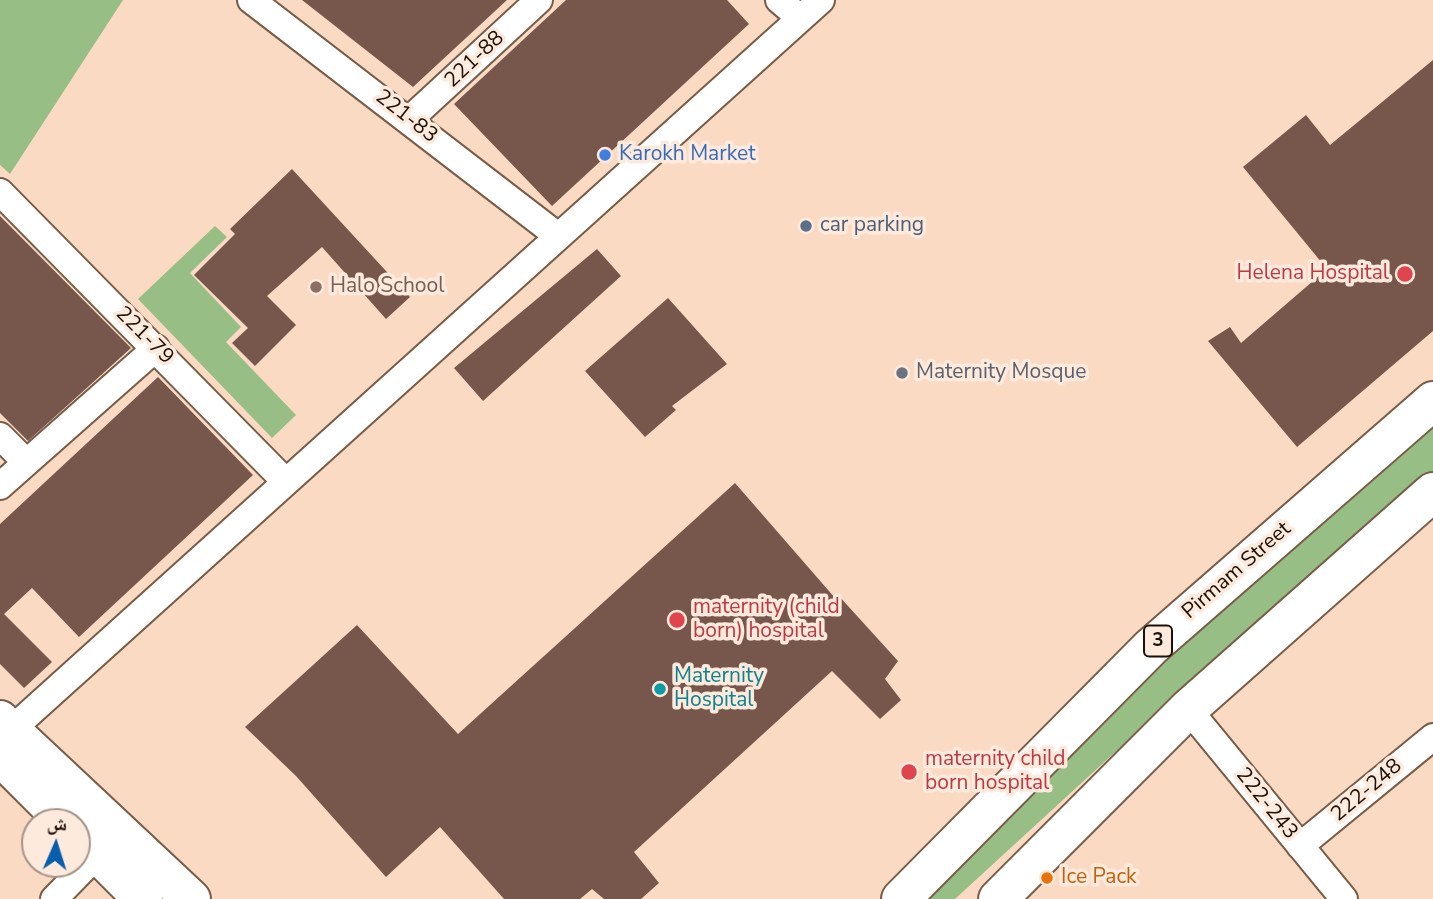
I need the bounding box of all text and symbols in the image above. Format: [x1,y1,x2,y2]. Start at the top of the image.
street label: 221-88 [440,26,510,94]
street label: 221-83 [370,85,442,149]
place label: Karokh Market [619,142,755,168]
marker: Karokh Market [597,147,613,163]
place label: car parking [820,213,924,239]
marker: car parking [798,218,814,234]
place label: Helena Hospital [1237,261,1389,287]
marker: Helena Hospital [1395,264,1415,284]
place label: Halo School [330,274,444,300]
marker: Halo School [308,279,324,295]
street label: 221-79 [110,302,178,370]
place label: Maternity Mosque [916,360,1086,386]
marker: Maternity Mosque [894,365,910,381]
street label: Pirmam Street [1178,517,1296,625]
place label: maternity (child born) hospital [693,595,840,645]
marker: maternity (child born) hospital [667,610,687,630]
road number: 3 [1144,626,1172,656]
place label: Maternity Hospital [674,664,764,714]
marker: Maternity Hospital [652,681,668,697]
place label: maternity child born hospital [925,747,1065,797]
street label: 222-248 [1327,754,1407,828]
marker: maternity child born hospital [899,762,919,782]
street label: 222-243 [1230,763,1302,845]
north arrow [21,808,91,878]
text: ش [46,811,68,838]
place label: Ice Pack [1061,865,1137,891]
marker: Ice Pack [1039,870,1055,886]

